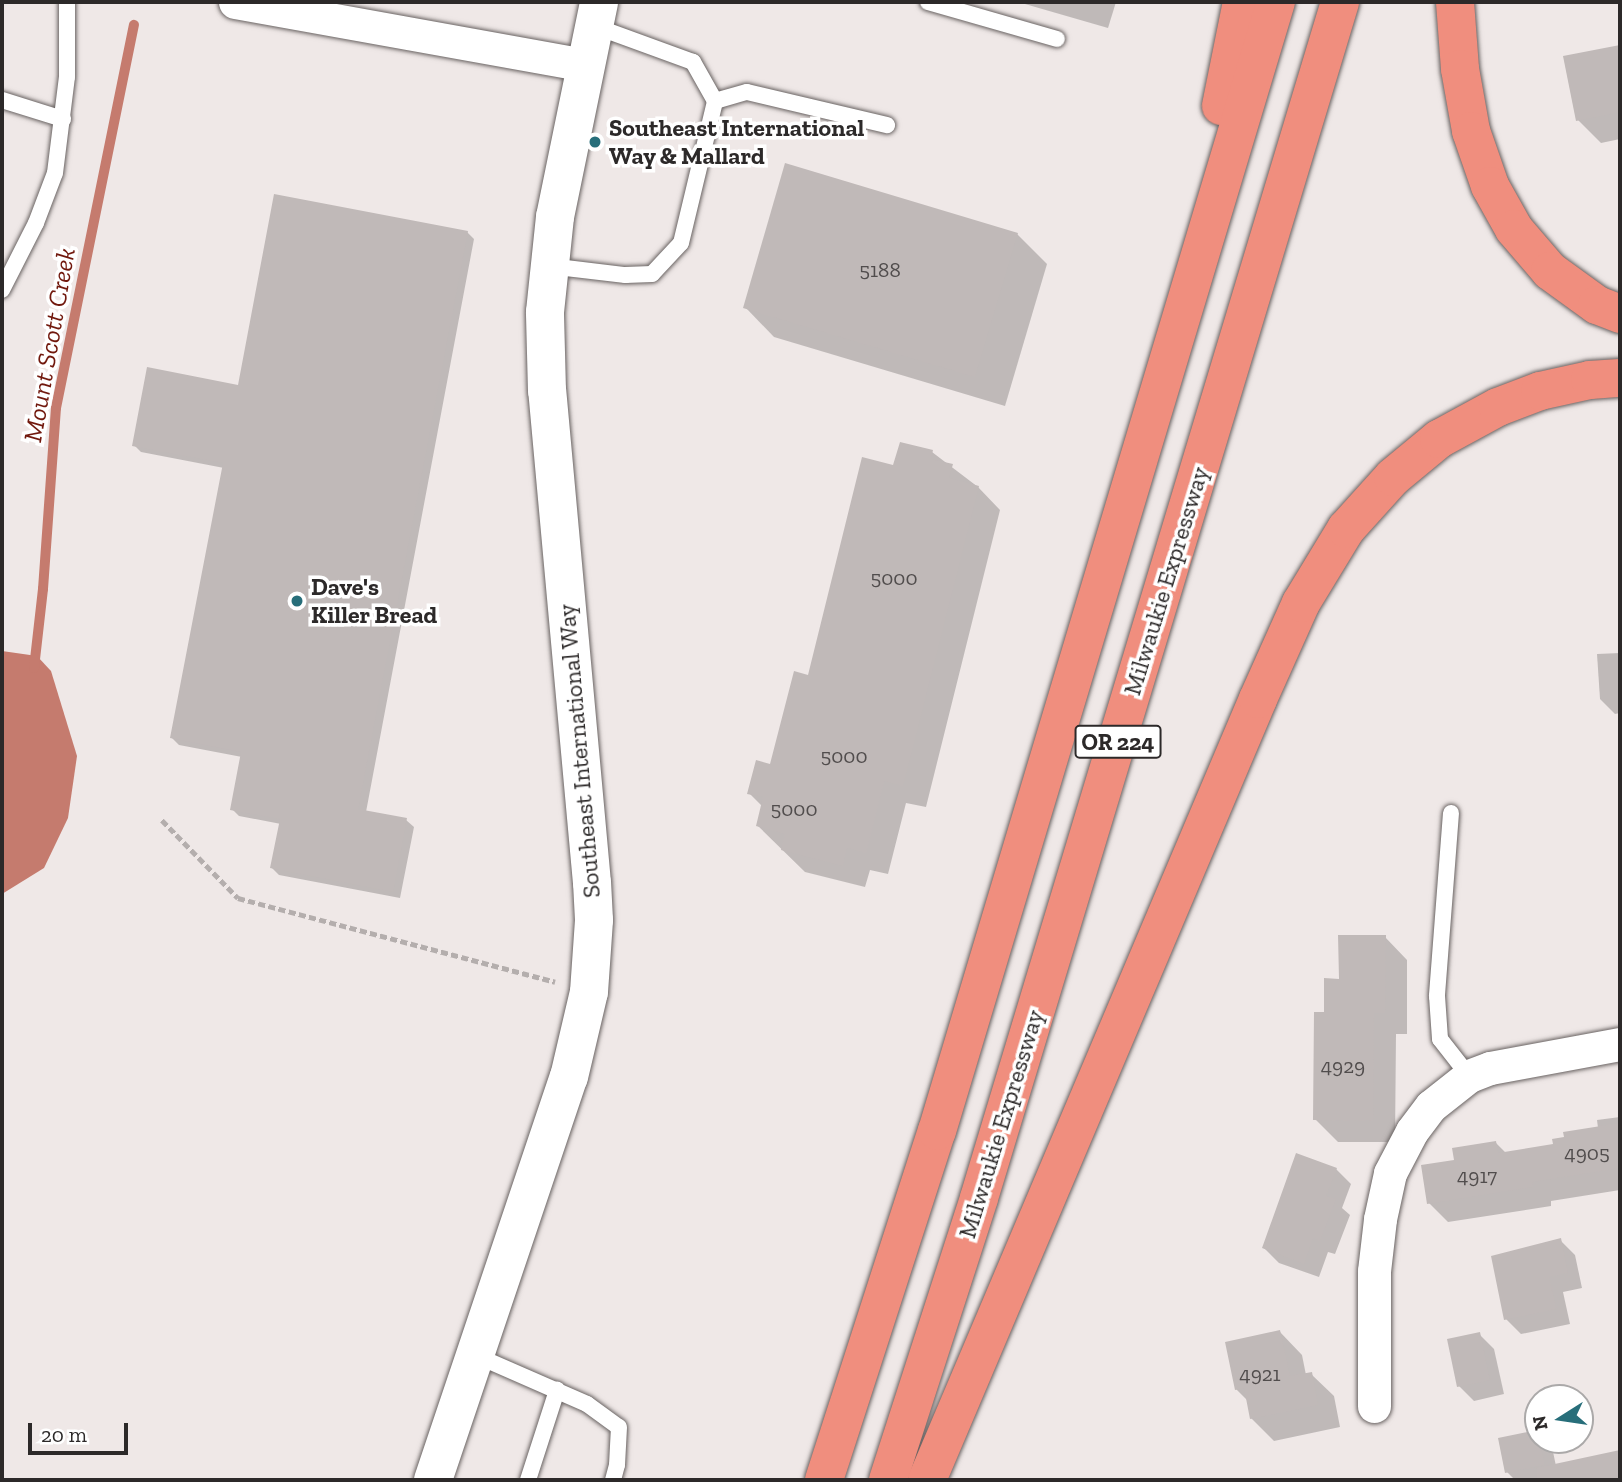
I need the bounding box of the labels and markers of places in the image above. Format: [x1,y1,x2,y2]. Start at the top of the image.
place label: Southeast International Way & Mallard [609,114,864,170]
marker: Southeast International Way & Mallard [587,134,603,150]
place label: Dave's Killer Bread [311,573,438,629]
marker: Dave's Killer Bread [289,593,305,609]

